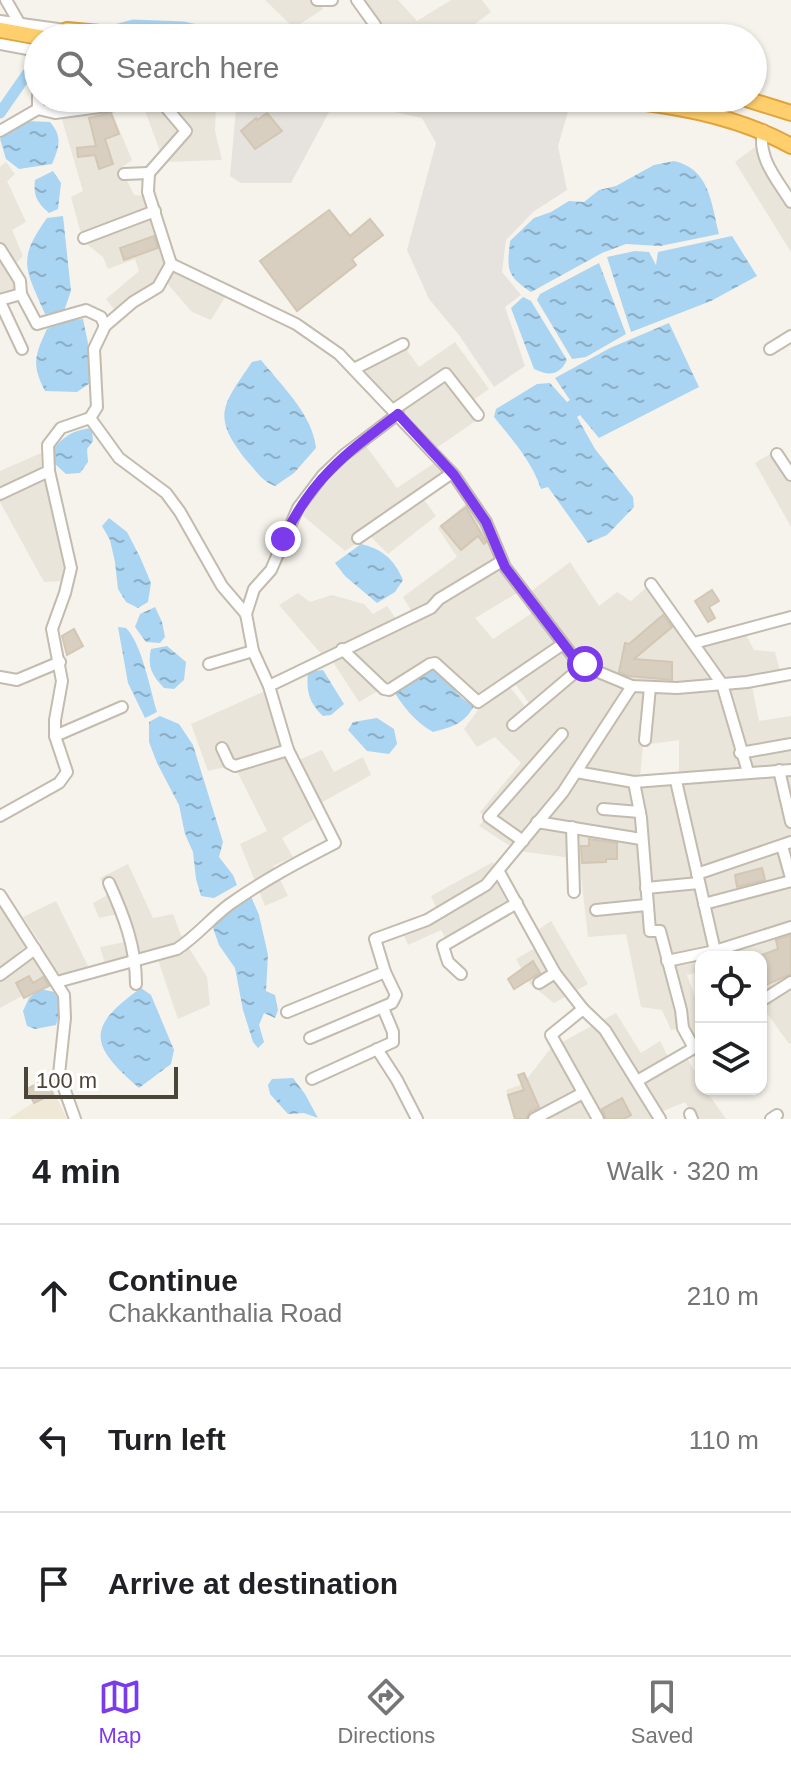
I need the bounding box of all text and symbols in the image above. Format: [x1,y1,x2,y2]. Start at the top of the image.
search box [24,24,767,112]
icon: search [52,46,96,90]
text: Search here [116,51,279,84]
route end [265,521,301,557]
route start [567,646,603,682]
map controls [695,951,767,1095]
button: locate [695,951,767,1023]
button: layers [695,1023,767,1095]
scale bar [24,1063,178,1099]
text: 100 m [36,1068,97,1093]
text: 4 min [32,1152,121,1190]
text: Walk · 320 m [607,1156,759,1186]
text: Continue [108,1264,238,1297]
icon: ahead [32,1274,76,1318]
text: 210 m [687,1281,759,1311]
text: Chakkanthalia Road [108,1298,342,1328]
icon: left [32,1418,76,1462]
text: Turn left [108,1423,226,1456]
text: 110 m [689,1425,759,1455]
icon: arrive [32,1562,76,1606]
text: Arrive at destination [108,1567,398,1600]
tab: Map [98,1675,142,1749]
tab: Directions [337,1675,435,1749]
tab: Saved [631,1675,693,1749]

